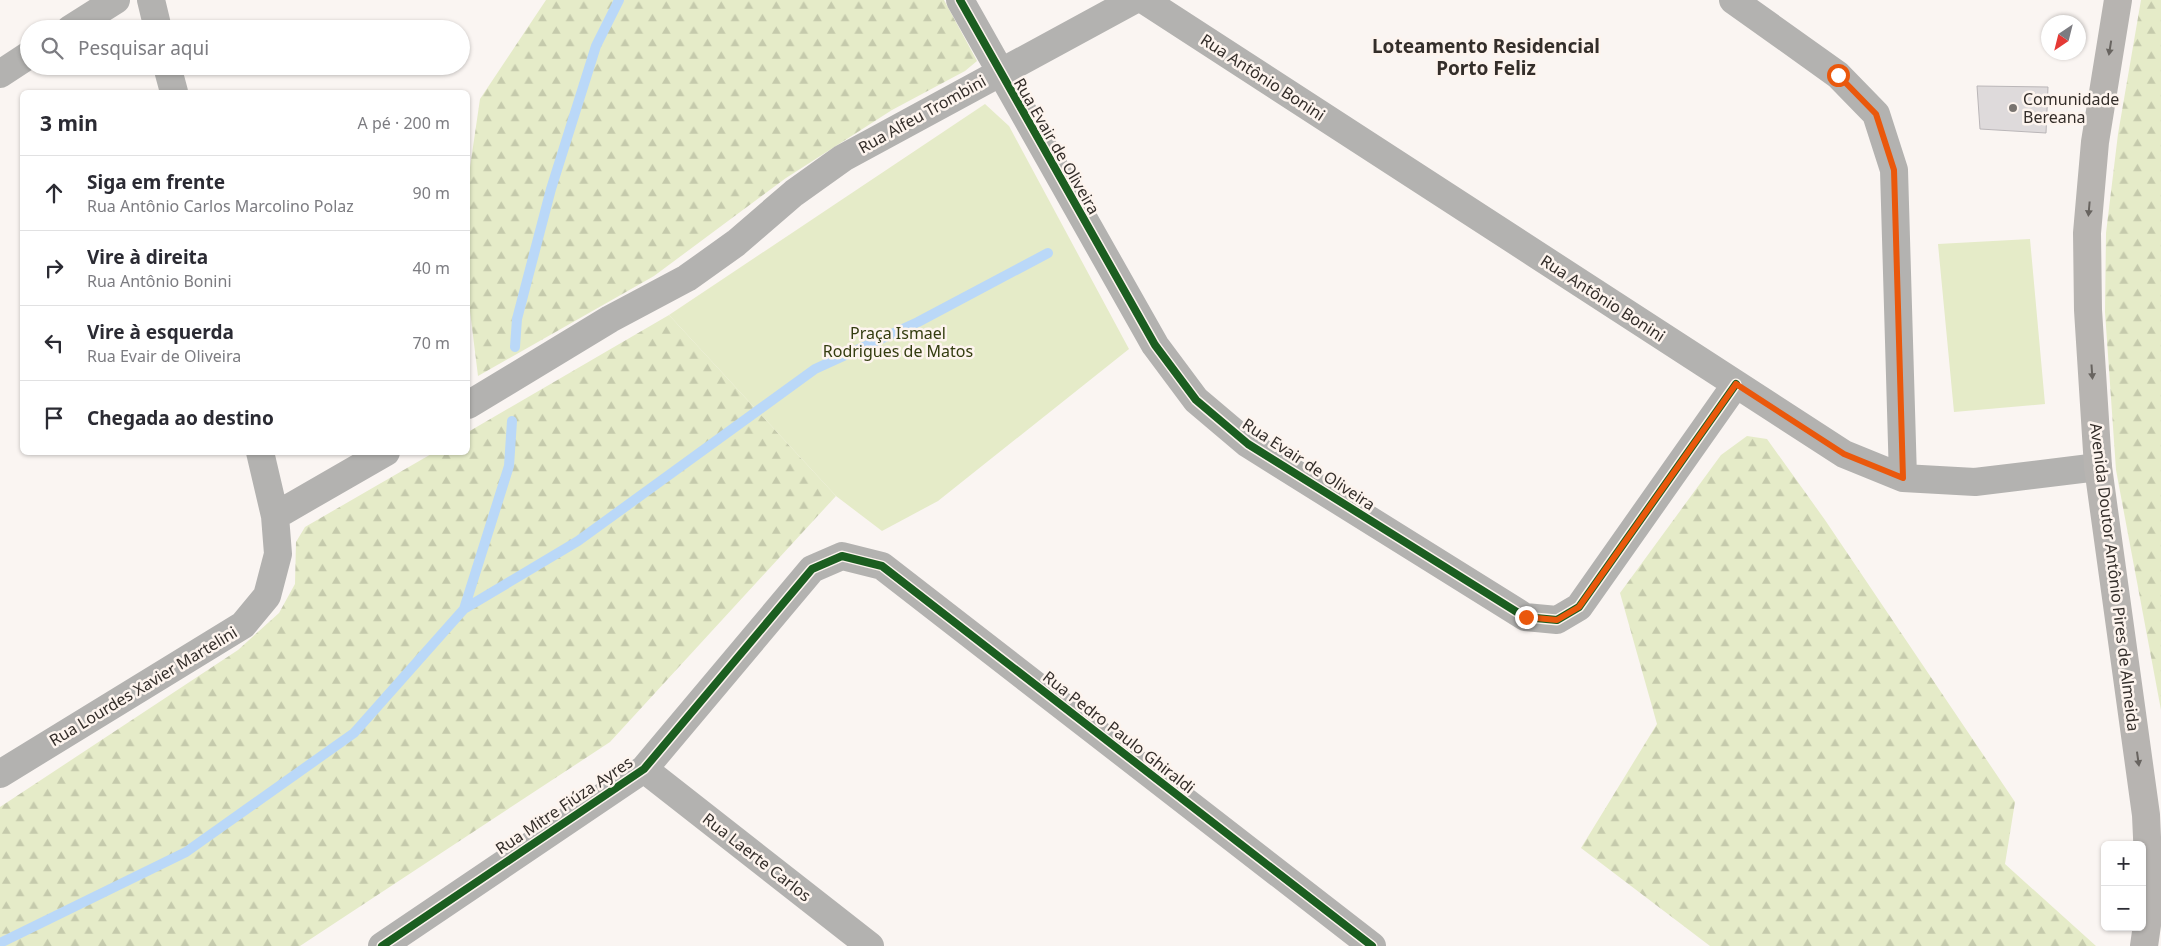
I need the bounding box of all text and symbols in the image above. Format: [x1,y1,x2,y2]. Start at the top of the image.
north arrow [2041,15,2086,60]
search box [20,20,470,75]
street label: Rua Antônio Bonini [1196,28,1330,126]
district label: Loteamento Residencial Porto Feliz [1372,33,1600,81]
icon: search [38,34,66,62]
text: Pesquisar aqui [78,35,209,61]
one-way arrow [2106,41,2114,57]
route start [1827,64,1850,87]
street label: Rua Alfeu Trombini [854,70,990,158]
street label: Rua Evair de Oliveira [1009,74,1105,218]
place label: Comunidade Bereana [2023,88,2119,128]
marker: Comunidade Bereana [2007,102,2019,114]
text: 3 min [40,109,98,137]
text: A pé · 200 m [358,112,450,134]
text: Siga em frente [87,169,225,195]
icon: ahead [40,179,68,207]
text: 90 m [413,182,450,204]
text: Rua Antônio Carlos Marcolino Polaz [87,195,354,217]
one-way arrow [2085,202,2093,218]
text: Vire à direita [87,244,208,270]
street label: Rua Antônio Bonini [1536,249,1670,347]
icon: right [40,254,68,282]
text: 40 m [413,257,450,279]
text: Rua Antônio Bonini [87,270,232,292]
text: Vire à esquerda [87,319,234,345]
park label: Praça Ismael Rodrigues de Matos [823,322,973,362]
icon: left [40,329,68,357]
text: 70 m [413,332,450,354]
text: Rua Evair de Oliveira [87,345,241,367]
one-way arrow [2088,364,2096,380]
icon: arrive [40,404,68,432]
text: Chegada ao destino [87,405,274,431]
street label: Rua Evair de Oliveira [1238,413,1380,515]
street label: Avenida Doutor Antônio Pires de Almeida [2085,422,2145,732]
route end [1515,606,1538,629]
street label: Rua Lourdes Xavier Martelini [45,621,241,751]
street label: Rua Pedro Paulo Ghiraldi [1038,666,1200,798]
street label: Rua Mitre Fiúza Ayres [491,751,637,859]
one-way arrow [2134,751,2142,767]
street label: Rua Laerte Carlos [698,808,816,906]
map controls [2101,841,2146,931]
button: + [2101,841,2146,886]
button: − [2101,886,2146,931]

